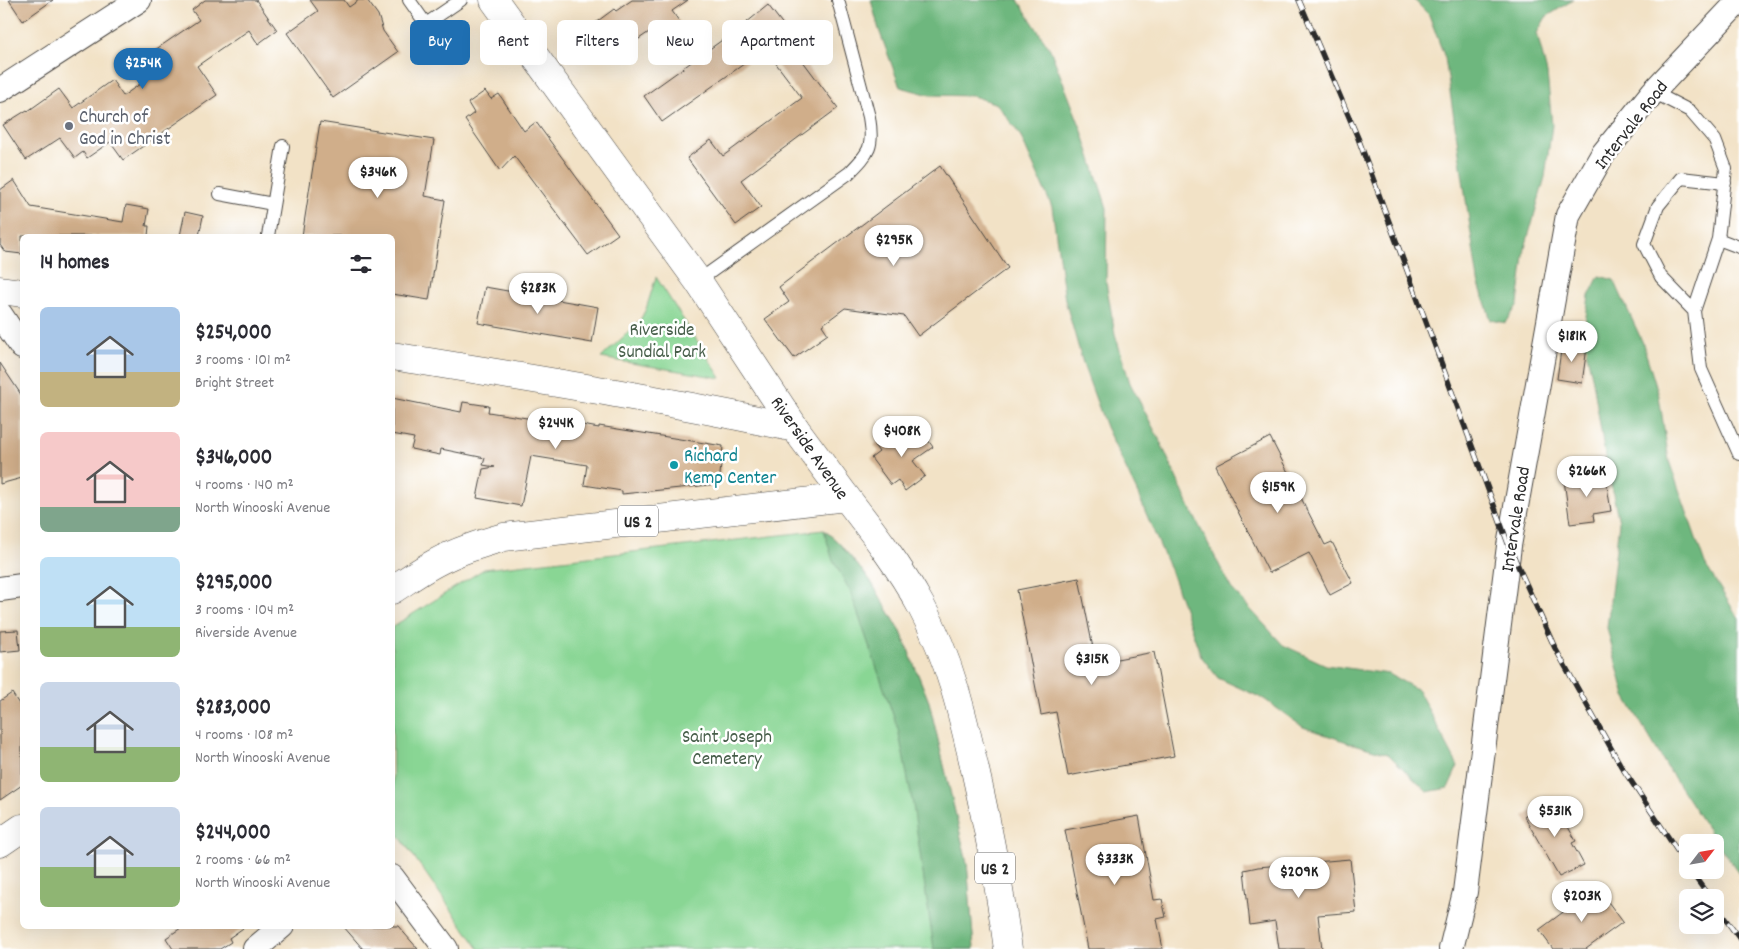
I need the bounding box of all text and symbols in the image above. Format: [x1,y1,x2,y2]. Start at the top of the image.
chip: Buy [410,20,470,65]
chip: Rent [480,20,547,65]
chip: Filters [557,20,638,65]
chip: New [648,20,712,65]
chip: Apartment [722,20,833,65]
pin: $254K [108,48,178,90]
text: $254K [125,52,161,75]
street label: Intervale Road [1589,76,1676,177]
place label: Church of God in Christ [79,105,171,154]
marker: Church of God in Christ [63,120,75,132]
pin: $346K [343,156,413,199]
text: $346K [359,161,397,184]
pin: $295K [859,224,929,267]
text: $295K [875,229,913,252]
text: 14 homes [40,249,110,279]
icon: filters [347,250,375,278]
pin: $283K [503,272,573,315]
text: $283K [520,277,556,300]
park label: Riverside Sundial Park [618,318,706,367]
text: $254,000 [195,319,272,349]
pin: $181K [1537,320,1607,363]
text: $181K [1558,325,1586,348]
icon: home [80,327,140,387]
text: 3 rooms · 101 m² [195,349,291,372]
text: Bright Street [195,372,274,395]
street label: Riverside Avenue [762,392,854,506]
pin: $244K [521,408,591,450]
text: $244K [538,412,574,435]
pin: $408K [867,416,937,458]
text: $408K [883,420,921,443]
text: $346,000 [195,444,272,474]
place label: Richard Kemp Center [684,444,776,493]
icon: home [80,452,140,512]
pin: $266K [1552,456,1622,498]
marker: Richard Kemp Center [668,459,680,471]
text: $266K [1568,460,1606,483]
street label: Intervale Road [1496,465,1539,574]
pin: $159K [1243,472,1313,514]
text: 4 rooms · 140 m² [195,474,294,497]
text: $159K [1261,476,1295,499]
text: North Winooski Avenue [195,497,330,520]
road number: US 2 [618,506,658,536]
text: $295,000 [195,569,273,599]
icon: home [80,577,140,637]
text: 3 rooms · 104 m² [195,599,294,622]
text: Riverside Avenue [195,622,297,645]
pin: $315K [1057,644,1127,686]
text: $315K [1075,648,1109,671]
text: $283,000 [195,694,271,724]
icon: home [80,702,140,762]
text: 4 rooms · 108 m² [195,724,293,747]
park label: Saint Joseph Cemetery [682,725,772,774]
text: North Winooski Avenue [195,747,330,770]
pin: $531K [1520,796,1590,838]
text: $531K [1538,800,1572,823]
text: $244,000 [195,819,271,849]
icon: home [80,827,140,887]
north arrow [1679,834,1724,879]
map controls [1679,834,1724,934]
pin: $333K [1080,844,1150,886]
text: $333K [1097,848,1133,871]
text: 2 rooms · 66 m² [195,849,291,872]
road number: US 2 [975,852,1015,884]
pin: $209K [1264,856,1334,899]
text: $209K [1280,861,1318,884]
text: North Winooski Avenue [195,872,330,895]
pin: $203K [1547,880,1617,923]
text: $203K [1563,885,1601,908]
button: layers [1679,889,1724,934]

